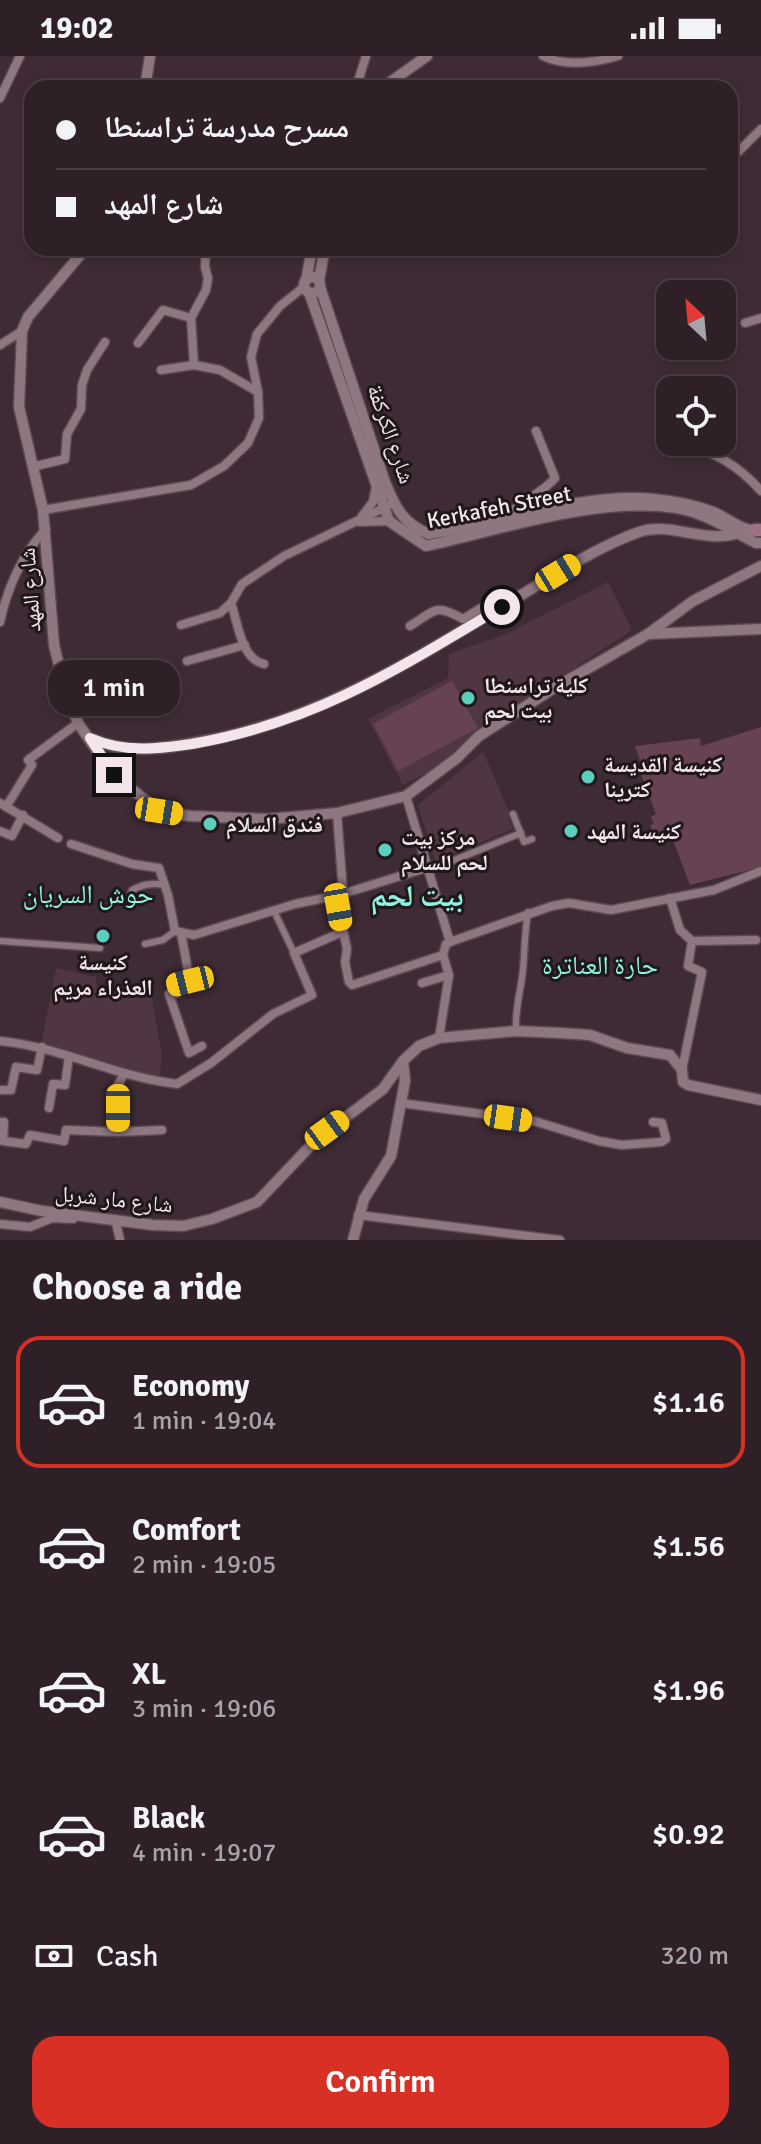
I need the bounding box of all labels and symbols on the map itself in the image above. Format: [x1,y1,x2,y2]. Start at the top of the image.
north arrow [656,280,736,360]
street label: شارع الكركفة [361,381,421,487]
street label: Kerkafeh Street [425,480,574,534]
street label: شارع المهد [14,547,46,633]
car [531,550,585,596]
route start [484,589,520,625]
callout: 1 min [48,659,180,715]
place label: كلية تراسنطا بيت لحم [484,672,589,725]
marker: كلية تراسنطا بيت لحم [459,689,477,707]
place label: كنيسة القديسة كترينا [604,751,723,803]
route end [96,757,132,793]
marker: كنيسة القديسة كترينا [579,768,597,786]
car [133,795,185,827]
place label: فندق السلام [226,811,323,840]
marker: فندق السلام [201,815,219,833]
place label: كنيسة المهد [587,818,681,845]
marker: كنيسة المهد [562,822,580,840]
place label: مركز بيت لحم للسلام [401,824,488,878]
marker: مركز بيت لحم للسلام [376,841,394,859]
district label: بيت لحم [370,878,464,916]
district label: حوش السريان [23,879,153,911]
car [322,881,354,933]
marker: كنيسة العذراء مريم [94,927,112,945]
place label: كنيسة العذراء مريم [53,949,153,1002]
district label: حارة العناترة [542,950,658,982]
car [164,964,216,998]
car [106,1084,130,1132]
car [483,1103,533,1133]
car [301,1106,353,1154]
street label: شارع مار شربل [54,1179,174,1219]

